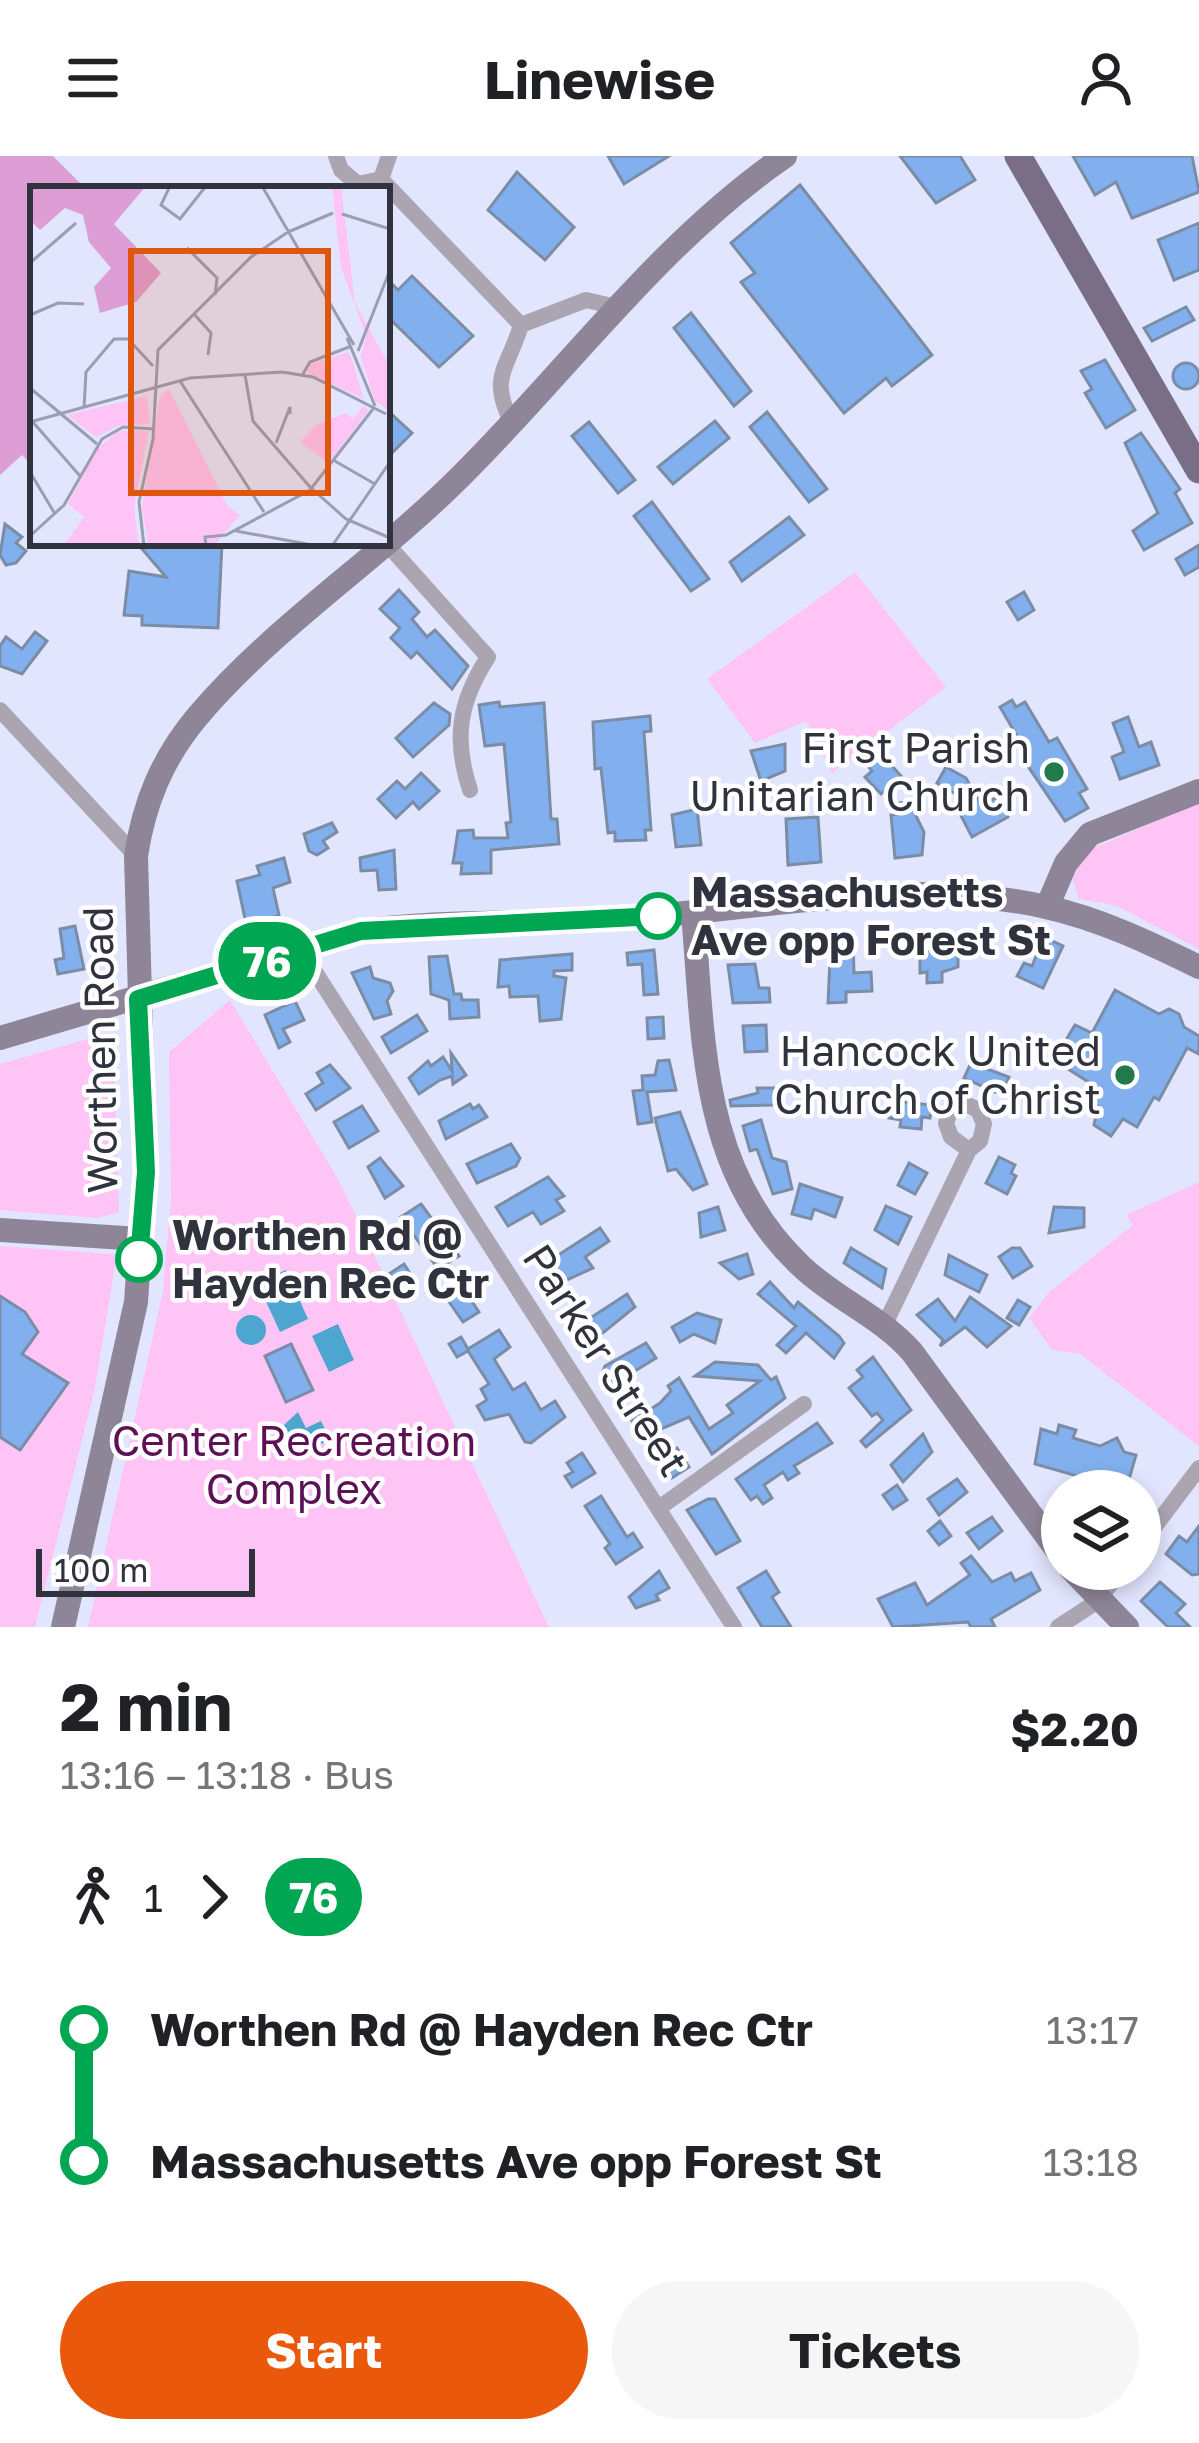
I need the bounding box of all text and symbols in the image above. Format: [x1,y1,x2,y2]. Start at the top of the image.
icon: menu [60,45,126,111]
icon: person [1073,45,1139,111]
text: Linewise [484,46,715,111]
inset map [30,186,390,546]
place label: First Parish Unitarian Church [690,722,1030,820]
marker: First Parish Unitarian Church [1041,759,1067,785]
place label: Massachusetts Ave opp Forest St [691,866,1051,964]
marker: Massachusetts Ave opp Forest St [636,894,680,938]
street label: Worthen Road [71,906,127,1194]
line badge: 76 [213,922,321,1000]
text: 76 [242,936,292,986]
place label: Hancock United Church of Christ [774,1025,1101,1123]
marker: Hancock United Church of Christ [1112,1062,1138,1088]
place label: Worthen Rd @ Hayden Rec Ctr [172,1209,490,1307]
street label: Parker Street [514,1234,700,1484]
marker: Worthen Rd @ Hayden Rec Ctr [117,1237,161,1281]
park label: Center Recreation Complex [112,1415,476,1513]
map controls [1041,1470,1161,1590]
button: layers [1041,1470,1161,1590]
scale bar [36,1543,255,1596]
text: 100 m [54,1550,148,1589]
text: 2 min [60,1666,233,1746]
text: $2.20 [1010,1702,1139,1756]
text: 13:16 – 13:18 · Bus [60,1751,394,1798]
icon: walk [60,1864,126,1930]
icon: forward [181,1864,247,1930]
text: 76 [289,1872,338,1922]
text: 1 [144,1874,163,1921]
text: Worthen Rd @ Hayden Rec Ctr [150,2002,813,2056]
text: 13:17 [1046,2006,1139,2053]
text: Massachusetts Ave opp Forest St [150,2134,882,2188]
text: 13:18 [1043,2138,1139,2185]
button: Start [60,2281,588,2419]
button: Tickets [612,2281,1139,2419]

